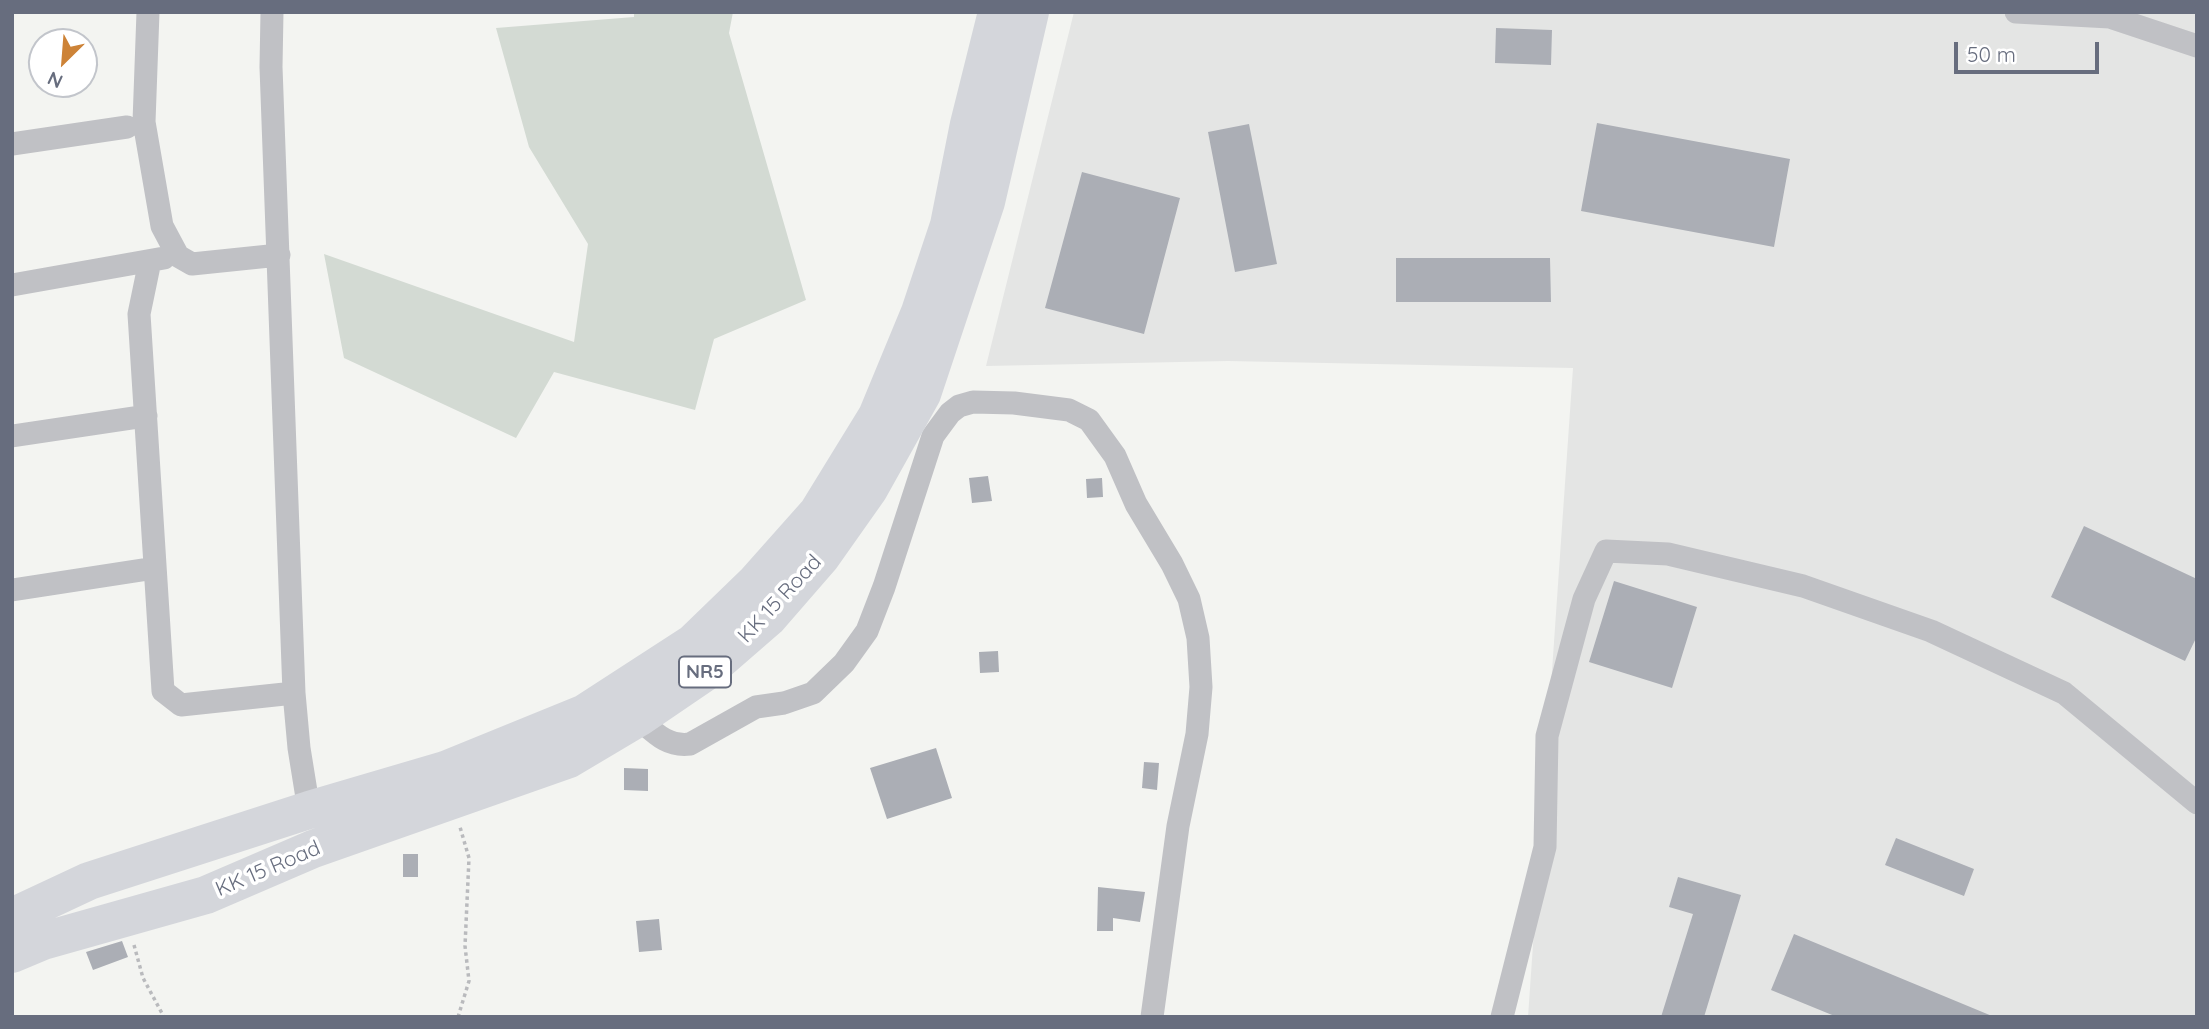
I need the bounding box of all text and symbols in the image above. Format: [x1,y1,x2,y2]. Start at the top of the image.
north arrow [28,28,98,98]
scale bar [1957,28,2102,72]
text: 50 m [1967,41,2016,67]
text: N [44,66,66,94]
street label: KK 15 Road [733,550,827,648]
road number: NR5 [679,656,731,688]
street label: KK 15 Road [212,836,324,902]

